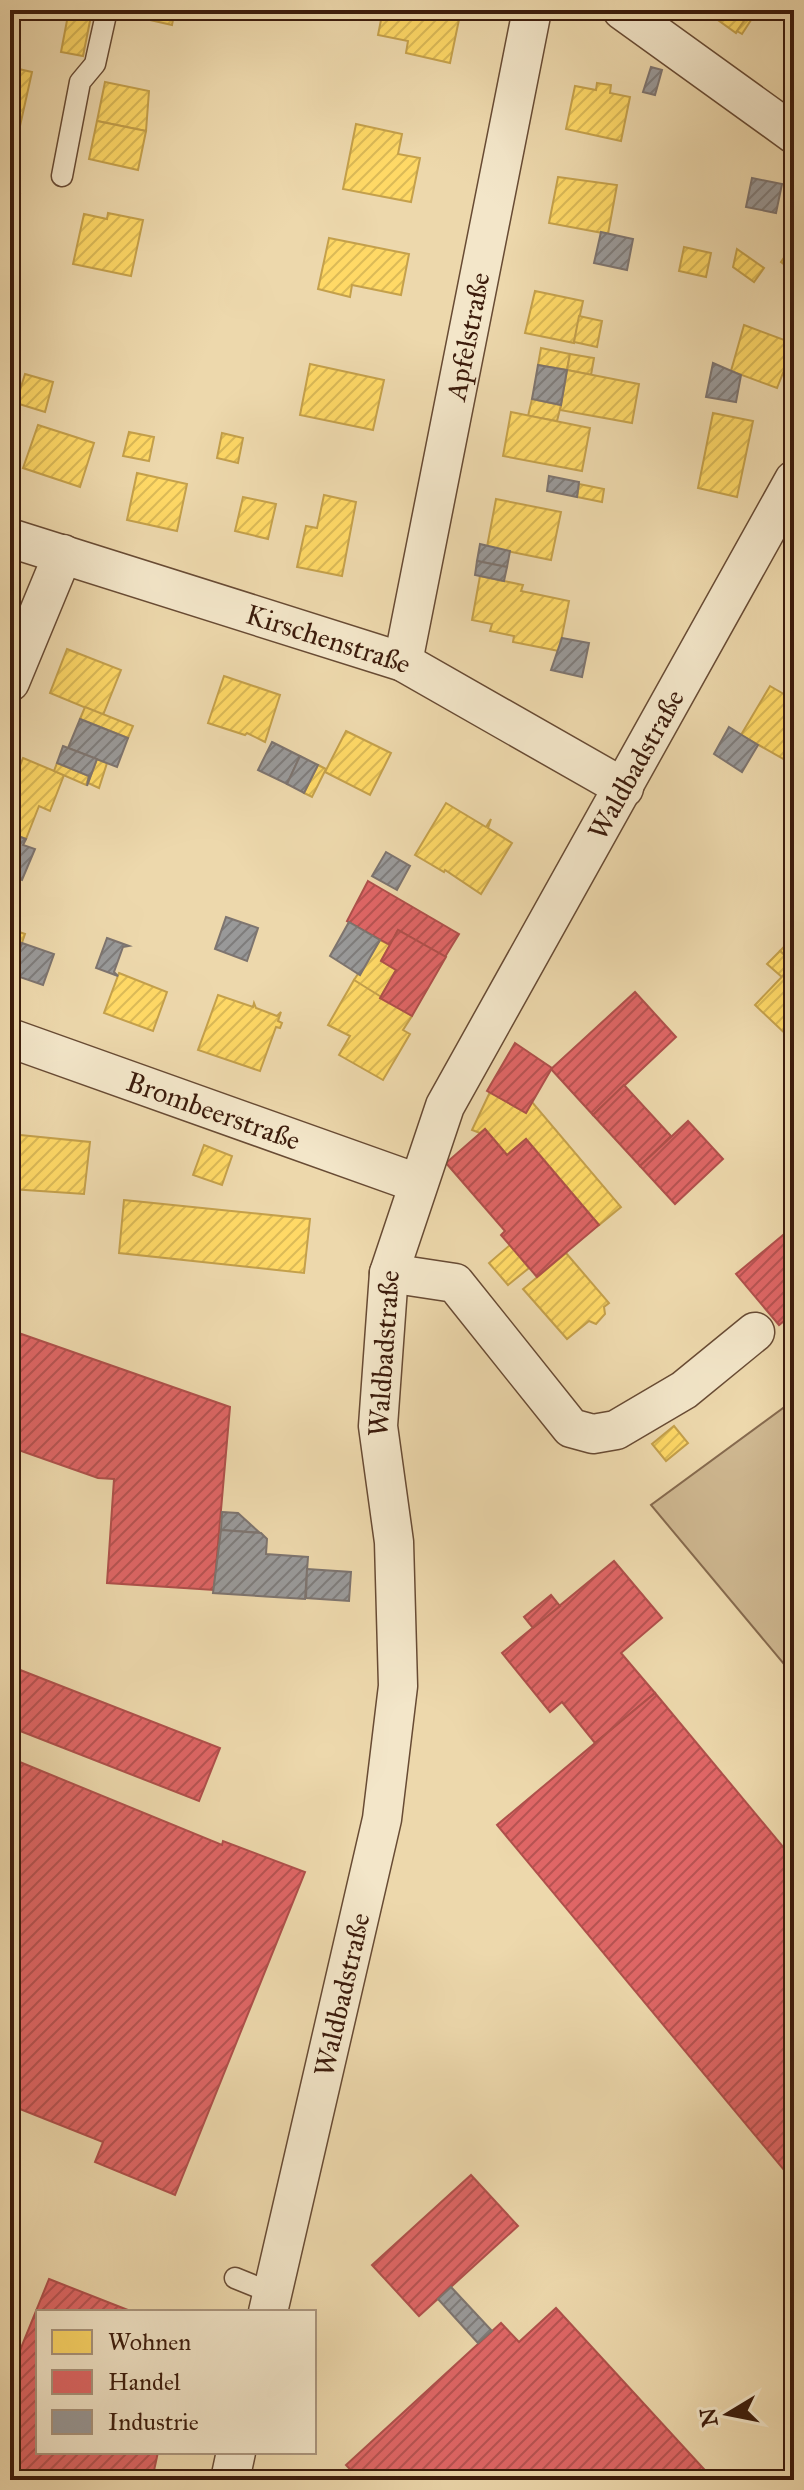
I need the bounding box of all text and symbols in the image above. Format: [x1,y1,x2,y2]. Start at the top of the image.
street label: Apfelstraße [437,269,497,404]
street label: Kirschenstraße [242,596,418,681]
street label: Waldbadstraße [580,683,691,846]
street label: Brombeerstraße [122,1063,305,1158]
street label: Waldbadstraße [360,1269,407,1438]
street label: Waldbadstraße [306,1909,377,2080]
legend [36,2310,316,2454]
text: Wohnen [108,2327,191,2357]
text: Handel [108,2367,181,2397]
north arrow [688,2374,768,2454]
text: N [694,2406,724,2429]
text: Industrie [108,2407,199,2437]

